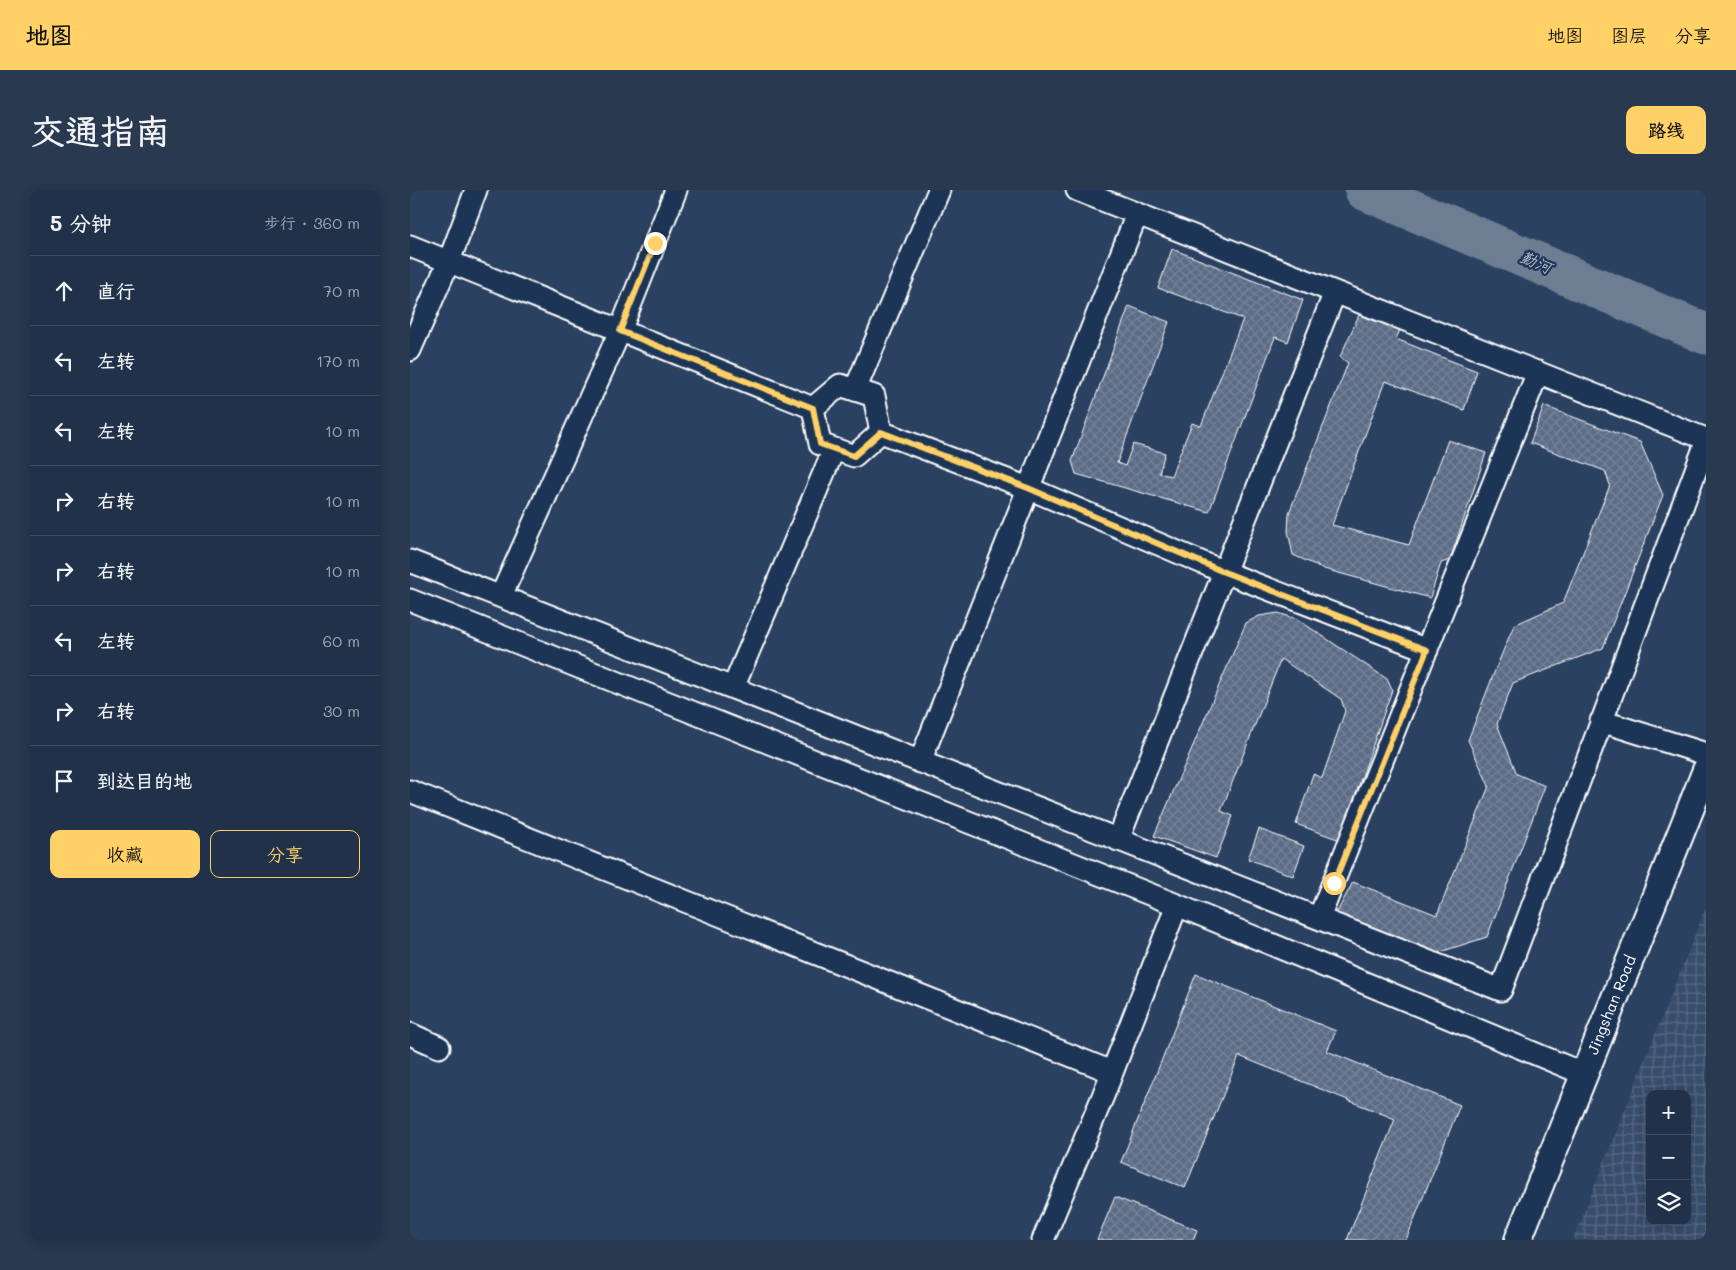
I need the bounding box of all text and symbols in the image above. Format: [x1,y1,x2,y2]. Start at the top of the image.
text: 地图 [25,19,73,50]
text: 地图 [1547,23,1583,47]
text: 图层 [1611,23,1647,47]
text: 分享 [1675,23,1711,47]
button: 路线 [1626,106,1706,154]
text: 交通指南 [30,107,170,153]
text: 5 分钟 [50,209,112,236]
text: 步行 · 360 m [264,212,360,233]
route end [644,232,667,255]
water label: 勤河 [1517,246,1558,279]
icon: ahead [50,277,78,305]
text: 直行 [97,278,135,303]
text: 70 m [323,280,360,301]
icon: left [50,347,78,375]
text: 左转 [97,348,135,373]
text: 170 m [316,350,360,371]
icon: left [50,417,78,445]
text: 左转 [97,418,135,443]
text: 10 m [325,420,360,441]
icon: right [50,487,78,515]
text: 右转 [97,488,135,513]
text: 10 m [325,490,360,511]
icon: right [50,557,78,585]
text: 右转 [97,558,135,583]
text: 10 m [325,560,360,581]
icon: left [50,627,78,655]
text: 左转 [97,628,135,653]
text: 60 m [323,630,360,651]
icon: right [50,697,78,725]
text: 右转 [97,698,135,723]
text: 30 m [323,700,360,721]
icon: arrive [50,767,78,795]
text: 到达目的地 [97,768,192,793]
button: 收藏 [50,830,200,878]
button: 分享 [210,830,360,878]
route start [1323,872,1346,895]
street label: Jingshan Road [1582,952,1640,1057]
map controls [1646,1090,1691,1225]
button: + [1646,1090,1691,1135]
button: − [1646,1135,1691,1180]
button: layers [1646,1180,1691,1225]

